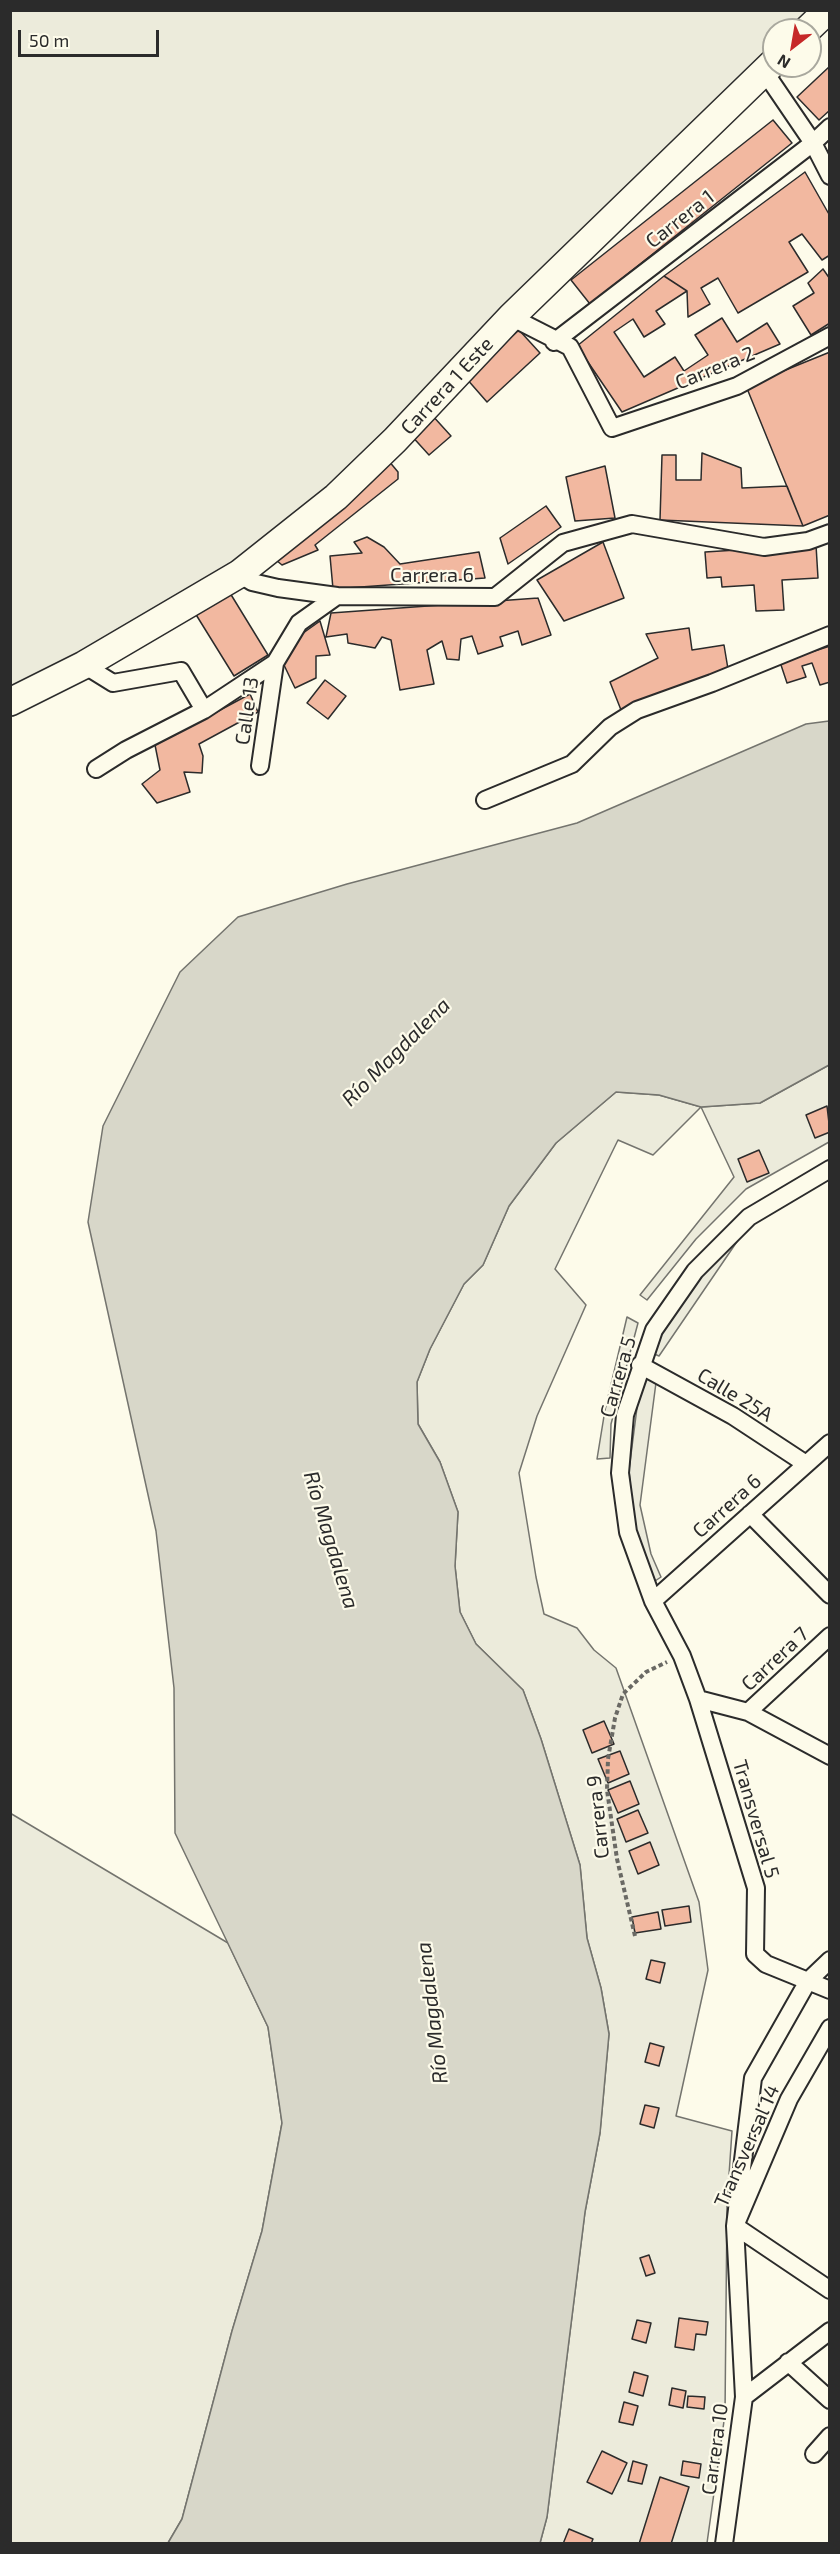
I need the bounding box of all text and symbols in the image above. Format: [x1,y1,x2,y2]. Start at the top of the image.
scale bar [21,18,162,56]
north arrow [762,18,822,78]
text: 50 m [29,29,69,51]
text: N [774,51,793,73]
street label: Carrera 1 [641,185,719,253]
street label: Carrera 1 Este [396,332,498,440]
street label: Carrera 2 [672,341,758,395]
street label: Carrera 6 [390,563,474,587]
street label: Calle 13 [230,675,264,747]
water label: Río Magdalena [337,993,455,1111]
street label: Carrera 5 [595,1334,641,1420]
street label: Calle 25A [693,1363,777,1427]
water label: Río Magdalena [298,1468,364,1612]
street label: Carrera 6 [688,1469,766,1543]
street label: Carrera 7 [737,1622,813,1696]
street label: Transversal 5 [728,1757,784,1881]
street label: Carrera 9 [582,1774,614,1860]
water label: Río Magdalena [411,1941,453,2085]
street label: Transversal 14 [709,2081,785,2211]
street label: Carrera 10 [697,2402,733,2496]

